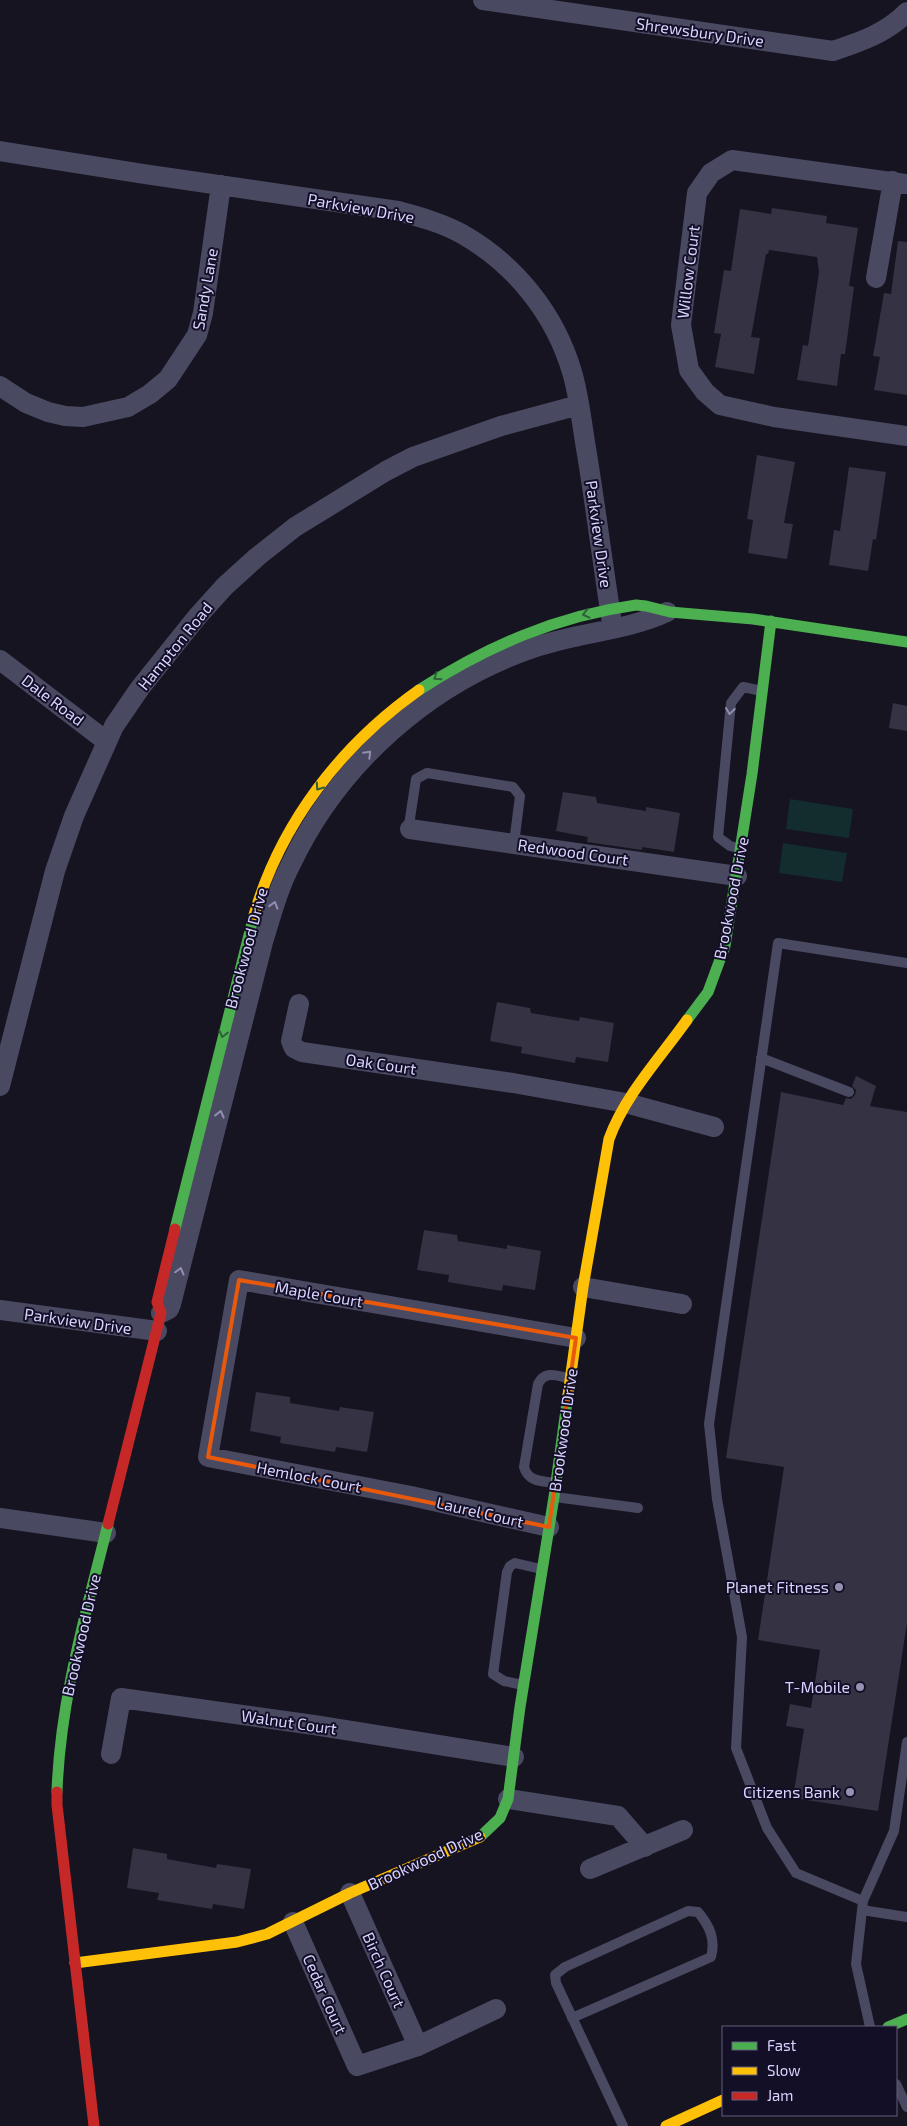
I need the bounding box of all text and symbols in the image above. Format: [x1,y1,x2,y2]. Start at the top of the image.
street label: Shrewsbury Drive [635,13,765,50]
street label: Parkview Drive [306,189,416,226]
street label: Willow Court [672,224,703,320]
street label: Sandy Lane [188,246,221,331]
street label: Parkview Drive [583,479,616,589]
street label: Hampton Road [133,598,216,693]
one-way arrow [581,608,590,619]
street label: Dale Road [18,670,88,729]
one-way arrow [433,671,442,680]
one-way arrow [725,708,736,716]
one-way arrow [362,751,371,760]
one-way arrow [316,781,325,791]
street label: Redwood Court [517,834,630,869]
street label: Brookwood Drive [709,835,752,961]
street label: Brookwood Drive [220,885,271,1010]
one-way arrow [268,902,278,910]
one-way arrow [218,1030,229,1039]
street label: Oak Court [345,1049,417,1078]
one-way arrow [214,1109,225,1118]
one-way arrow [174,1267,185,1275]
street label: Maple Court [274,1276,364,1311]
street label: Parkview Drive [23,1304,133,1337]
street label: Brookwood Drive [544,1367,581,1493]
street label: Hemlock Court [255,1457,363,1496]
street label: Laurel Court [435,1492,525,1531]
street label: Brookwood Drive [57,1572,104,1698]
place label: Planet Fitness [726,1577,829,1596]
marker: Planet Fitness [833,1581,845,1593]
place label: T-Mobile [785,1677,850,1696]
marker: T-Mobile [854,1681,866,1693]
street label: Walnut Court [240,1705,338,1738]
place label: Citizens Bank [743,1782,840,1801]
marker: Citizens Bank [844,1786,856,1798]
street label: Brookwood Drive [364,1824,485,1893]
street label: Birch Court [359,1929,410,2010]
street label: Cedar Court [299,1951,351,2037]
legend [722,2026,897,2116]
text: Fast [767,2036,797,2054]
text: Slow [767,2061,801,2079]
text: Jam [767,2086,793,2104]

